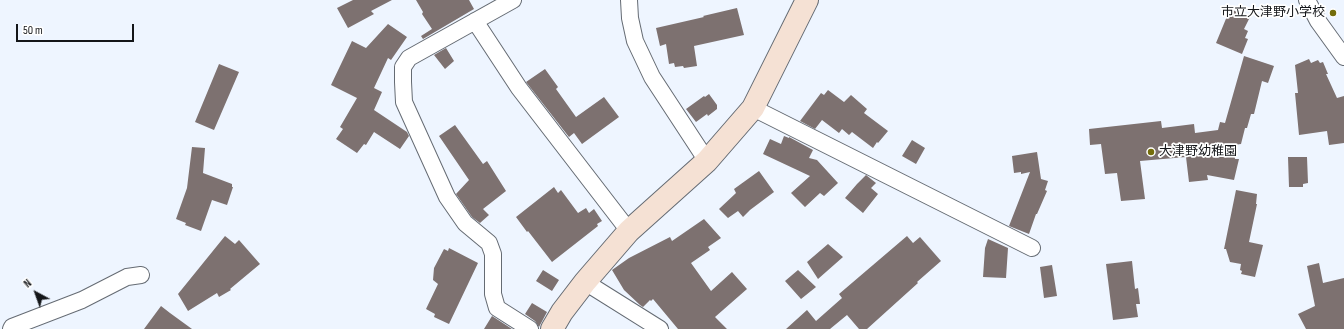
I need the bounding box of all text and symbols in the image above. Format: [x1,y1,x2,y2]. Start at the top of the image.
place label: 市立大津野小学校 [1221,5,1325,21]
marker: 市立大津野小学校 [1328,8,1338,18]
scale bar [18,16,136,42]
text: 50 m [23,23,43,38]
place label: 大津野幼稚園 [1159,144,1237,160]
marker: 大津野幼稚園 [1146,147,1156,157]
north arrow [16,273,56,313]
text: N [21,277,34,290]

